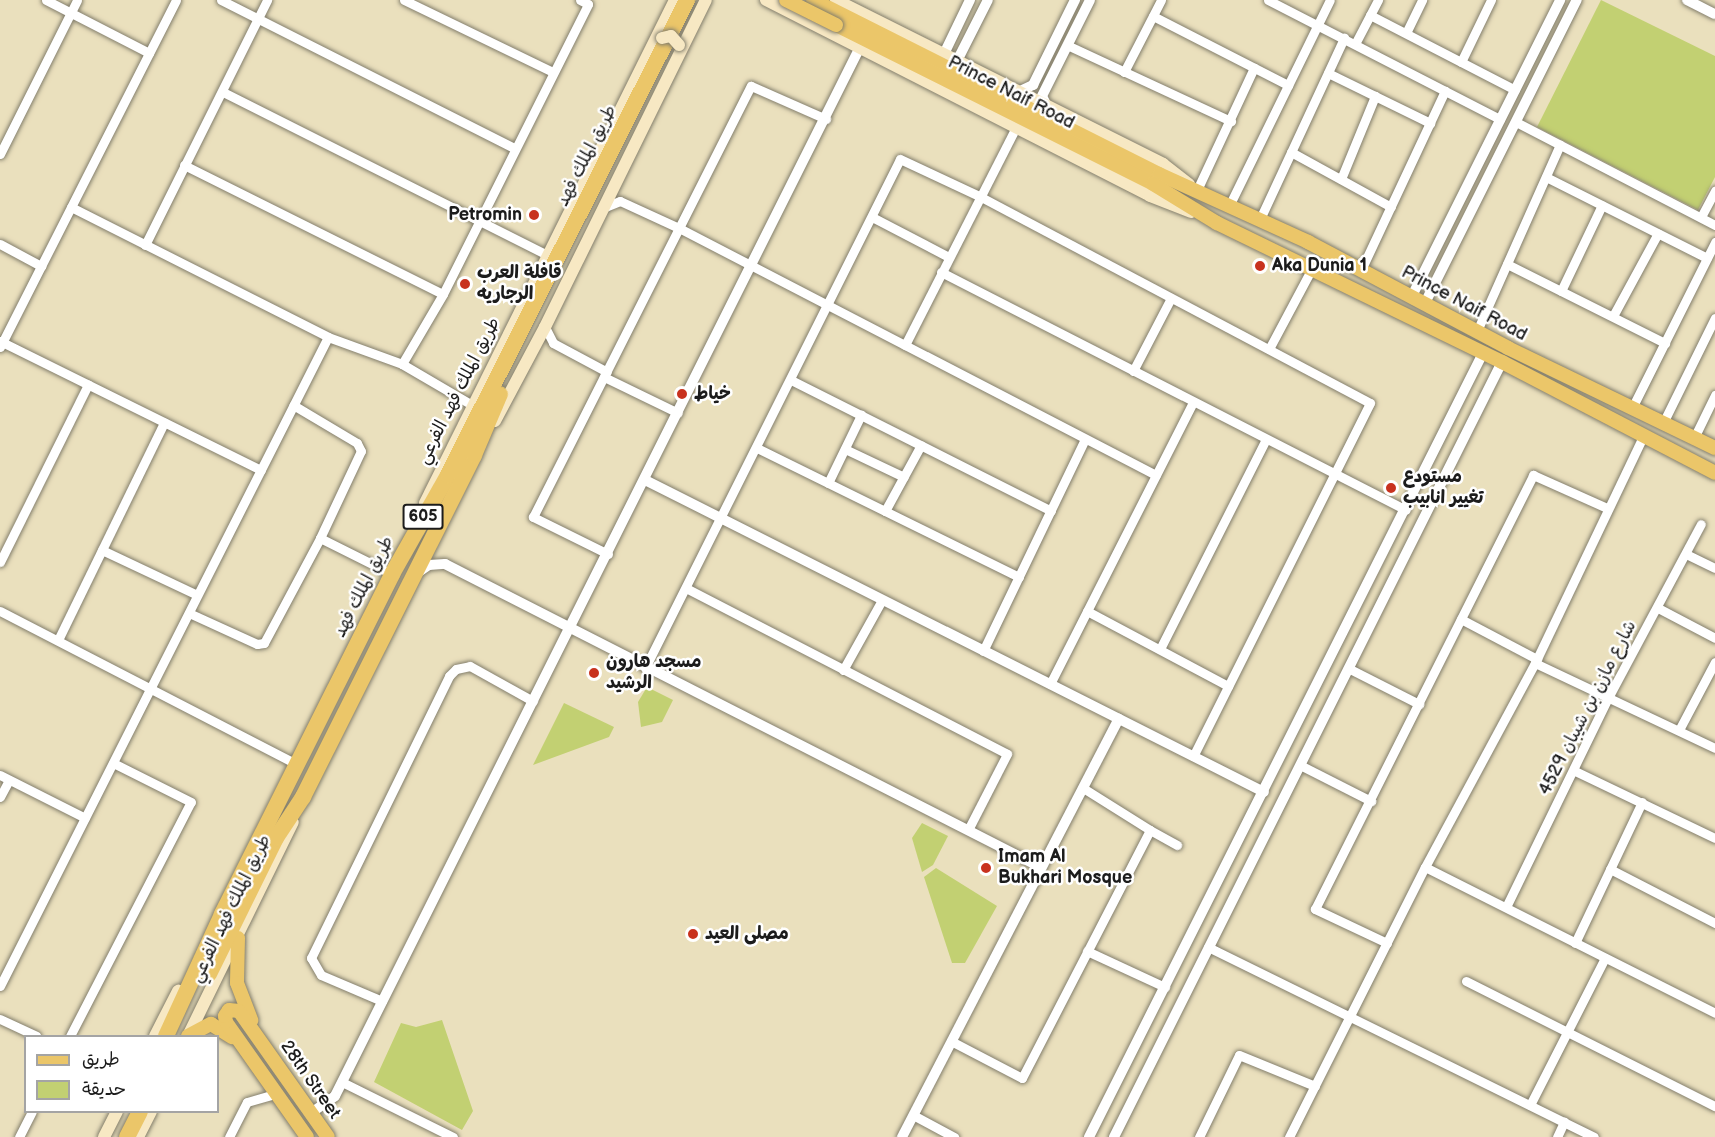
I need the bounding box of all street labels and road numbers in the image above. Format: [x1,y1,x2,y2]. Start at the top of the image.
street label: Prince Naif Road [944,52,1078,134]
street label: طريق الملك فهد [552,102,622,210]
street label: Prince Naif Road [1397,262,1531,346]
street label: طريق الملك فهد الفرعي [413,314,505,468]
road number: 605 [402,504,444,530]
street label: طريق الملك فهد [329,533,399,641]
street label: شارع مازن بن شيبان 4529 [1535,617,1641,799]
street label: طريق الملك فهد الفرعي [186,832,276,986]
street label: 28th Street [275,1037,345,1123]

